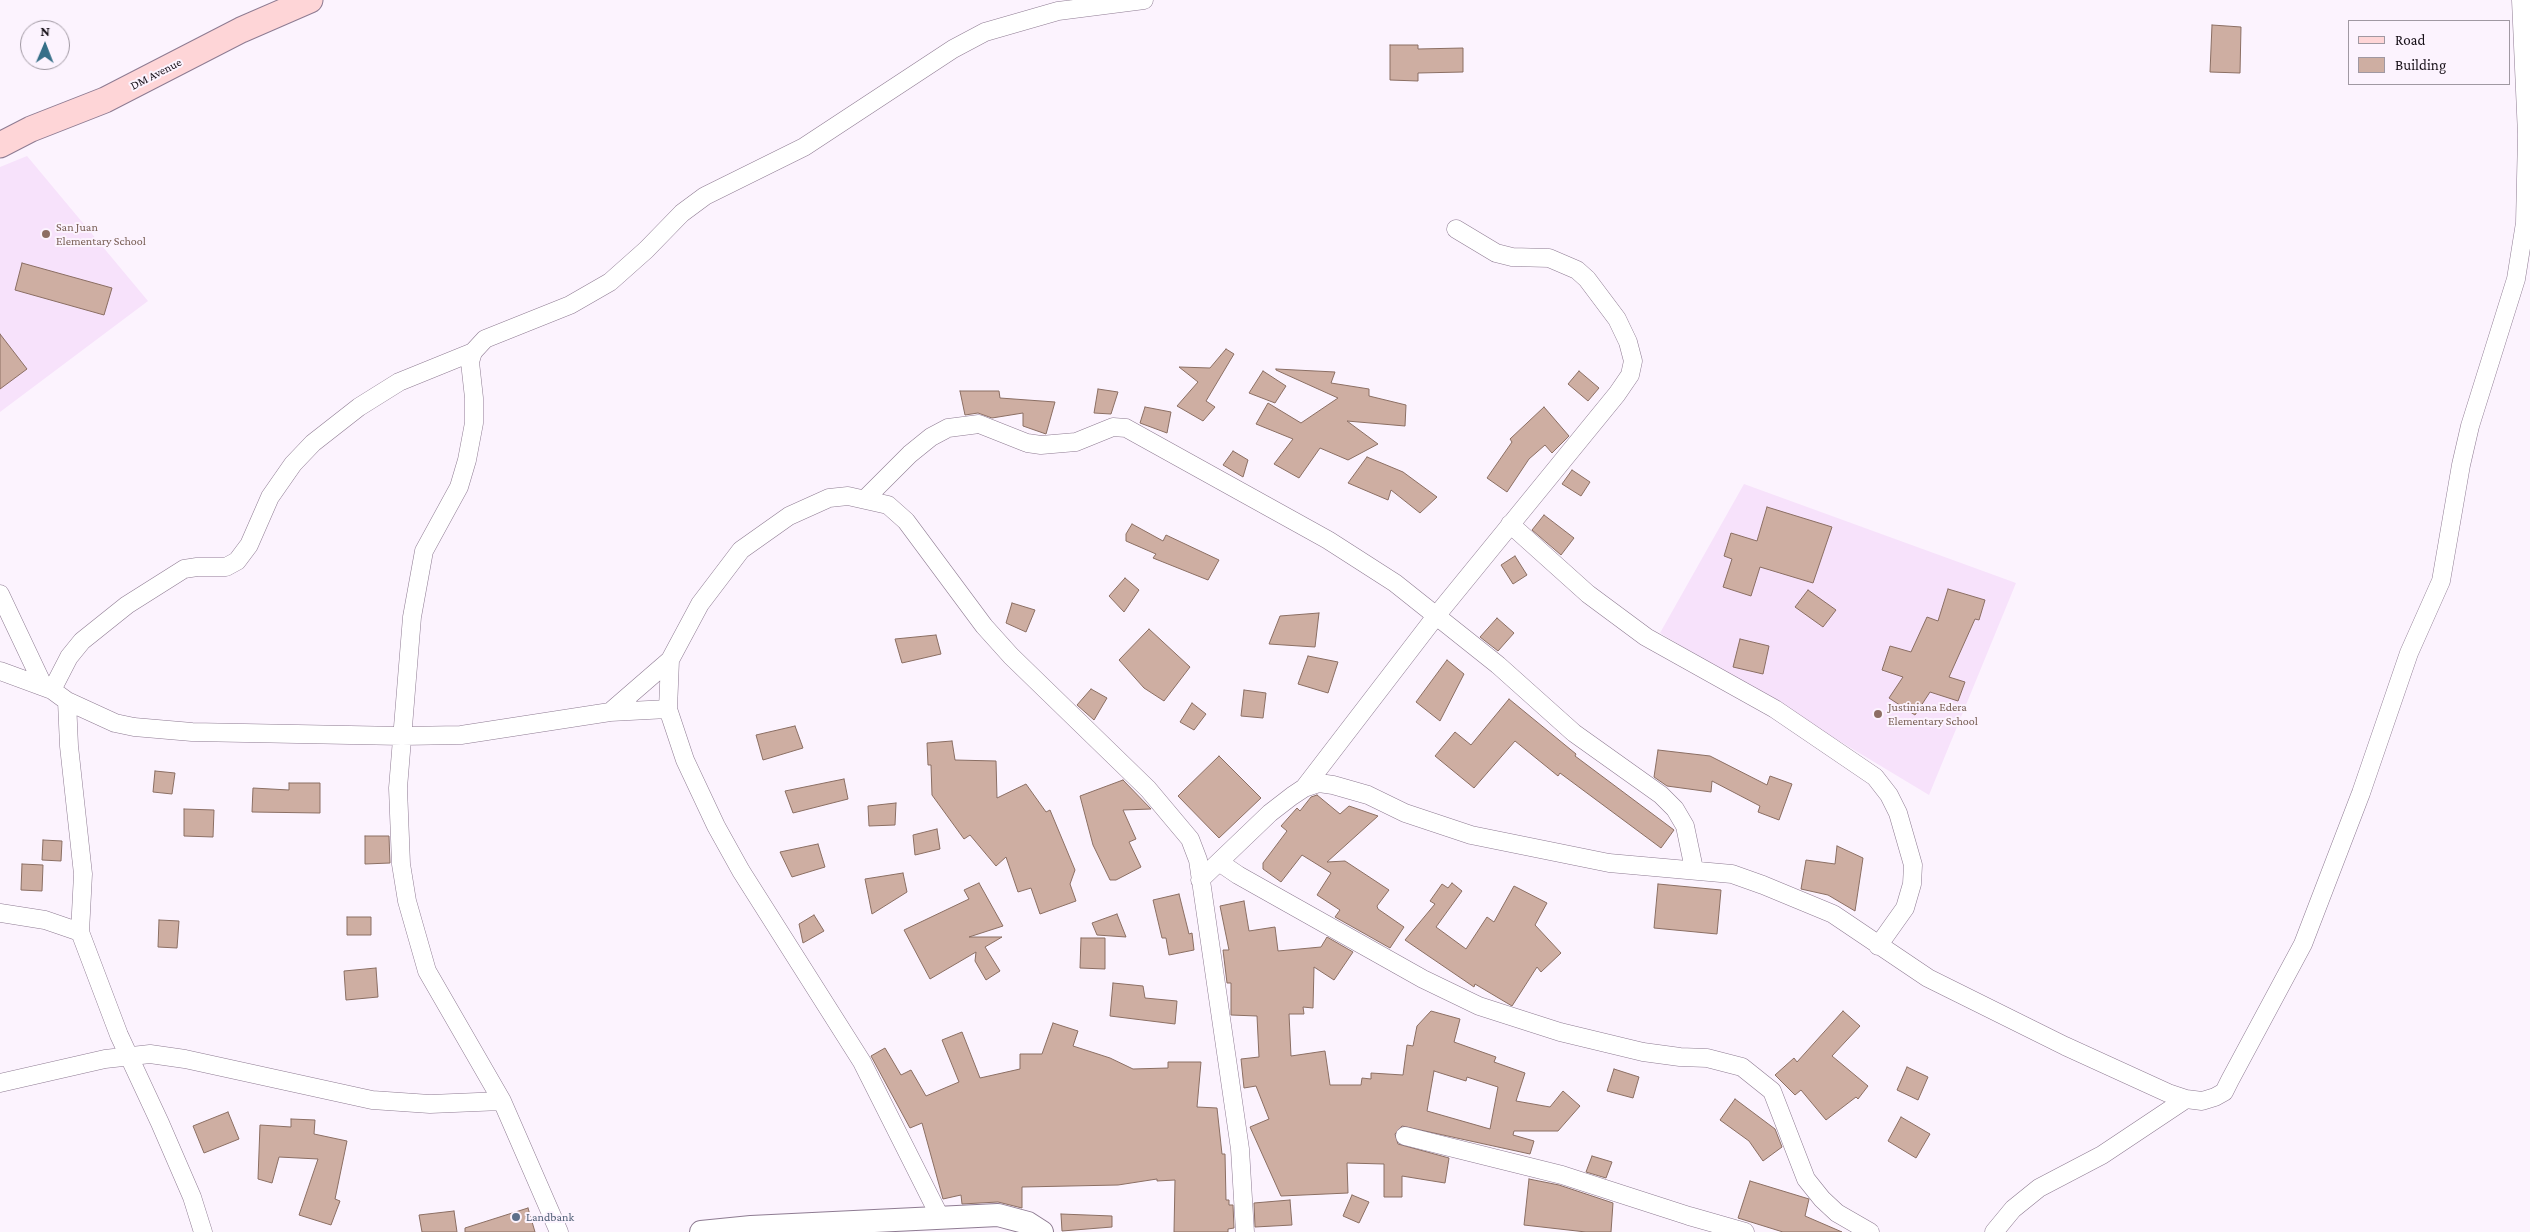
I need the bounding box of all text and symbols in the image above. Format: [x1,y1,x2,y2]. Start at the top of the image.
north arrow [20,20,70,70]
legend [2348,20,2510,85]
text: N [40,23,50,39]
text: Road [2395,32,2425,48]
street label: DM Avenue [128,55,184,93]
text: Building [2395,57,2446,73]
place label: San Juan Elementary School [56,220,146,248]
marker: San Juan Elementary School [40,228,52,240]
place label: Justiniana Edera Elementary School [1888,700,1978,728]
marker: Justiniana Edera Elementary School [1872,708,1884,720]
place label: Landbank [526,1210,574,1224]
marker: Landbank [510,1211,522,1223]

